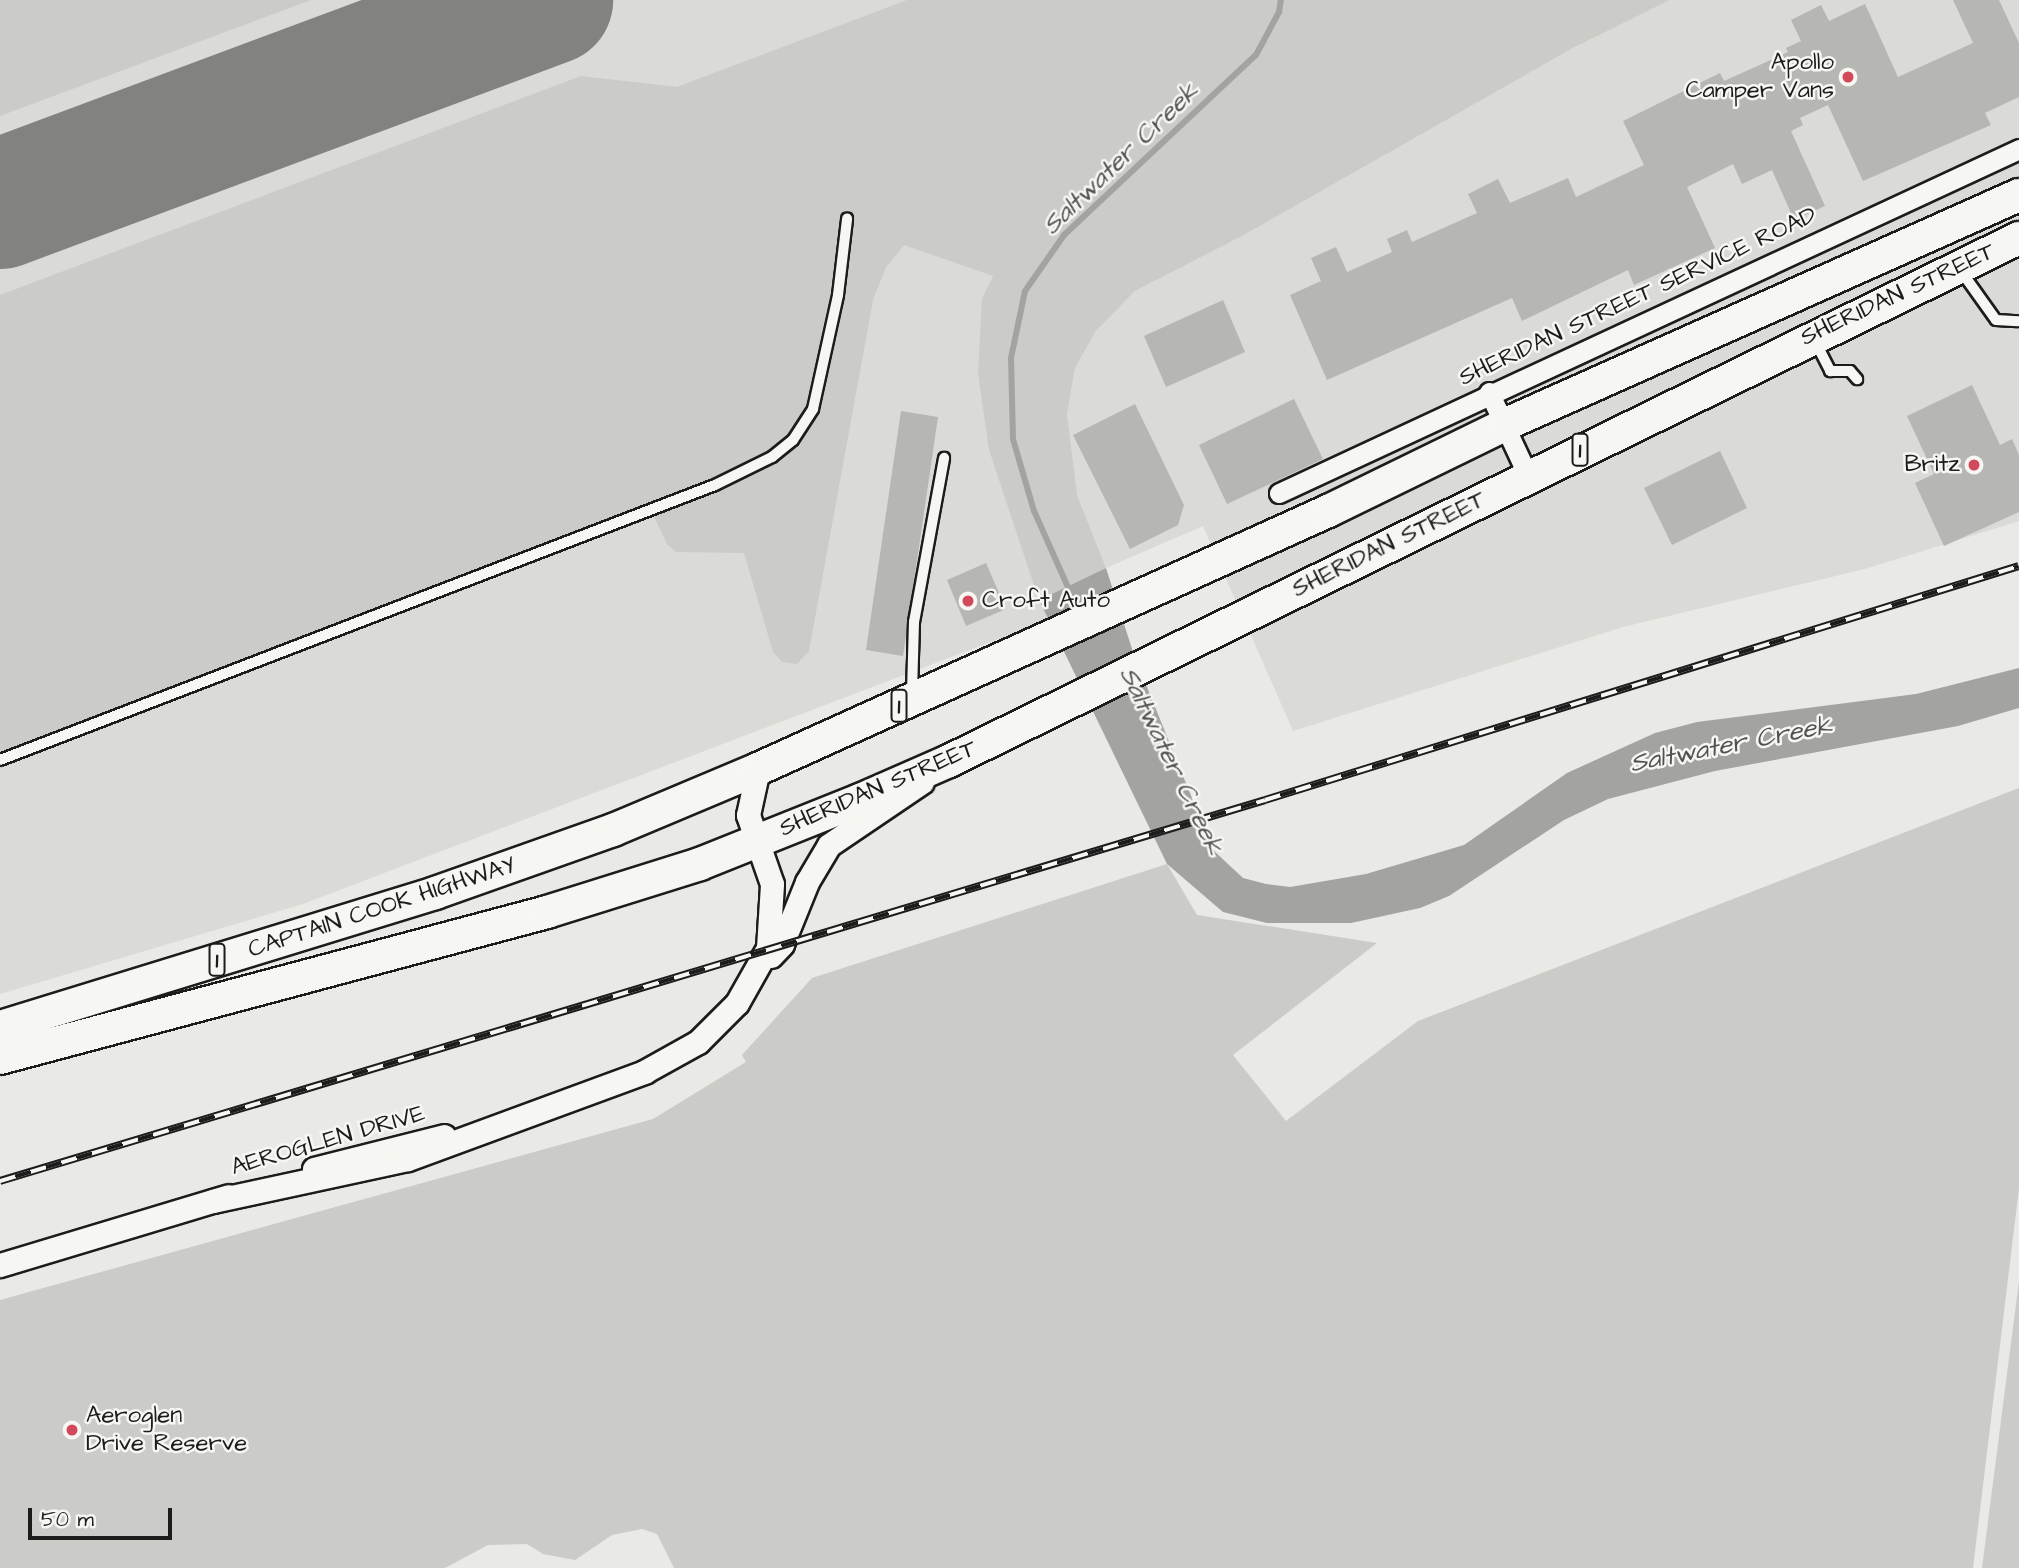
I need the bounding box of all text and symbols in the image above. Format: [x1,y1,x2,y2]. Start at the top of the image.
place label: Apollo Camper Vans [1686,49,1834,105]
marker: Apollo Camper Vans [1840,69,1856,85]
water label: Saltwater Creek [1036,77,1206,241]
street label: SHERIDAN STREET SERVICE ROAD [1455,201,1821,393]
street label: SHERIDAN STREET [1796,237,2000,353]
road number: 1 [1571,431,1589,470]
place label: Britz [1904,451,1960,479]
marker: Britz [1966,457,1982,473]
street label: SHERIDAN STREET [1288,486,1490,604]
place label: Croft Auto [982,587,1110,615]
marker: Croft Auto [960,593,976,609]
water label: Saltwater Creek [1112,662,1230,860]
road number: 1 [890,686,908,726]
water label: Saltwater Creek [1627,710,1835,780]
street label: SHERIDAN STREET [775,734,981,844]
street label: CAPTAIN COOK HIGHWAY [245,851,519,965]
road number: 1 [208,940,226,979]
street label: AEROGLEN DRIVE [228,1100,428,1182]
place label: Aeroglen Drive Reserve [86,1402,247,1458]
marker: Aeroglen Drive Reserve [64,1422,80,1438]
scale bar [32,1494,175,1538]
text: 50 m [41,1505,94,1534]

